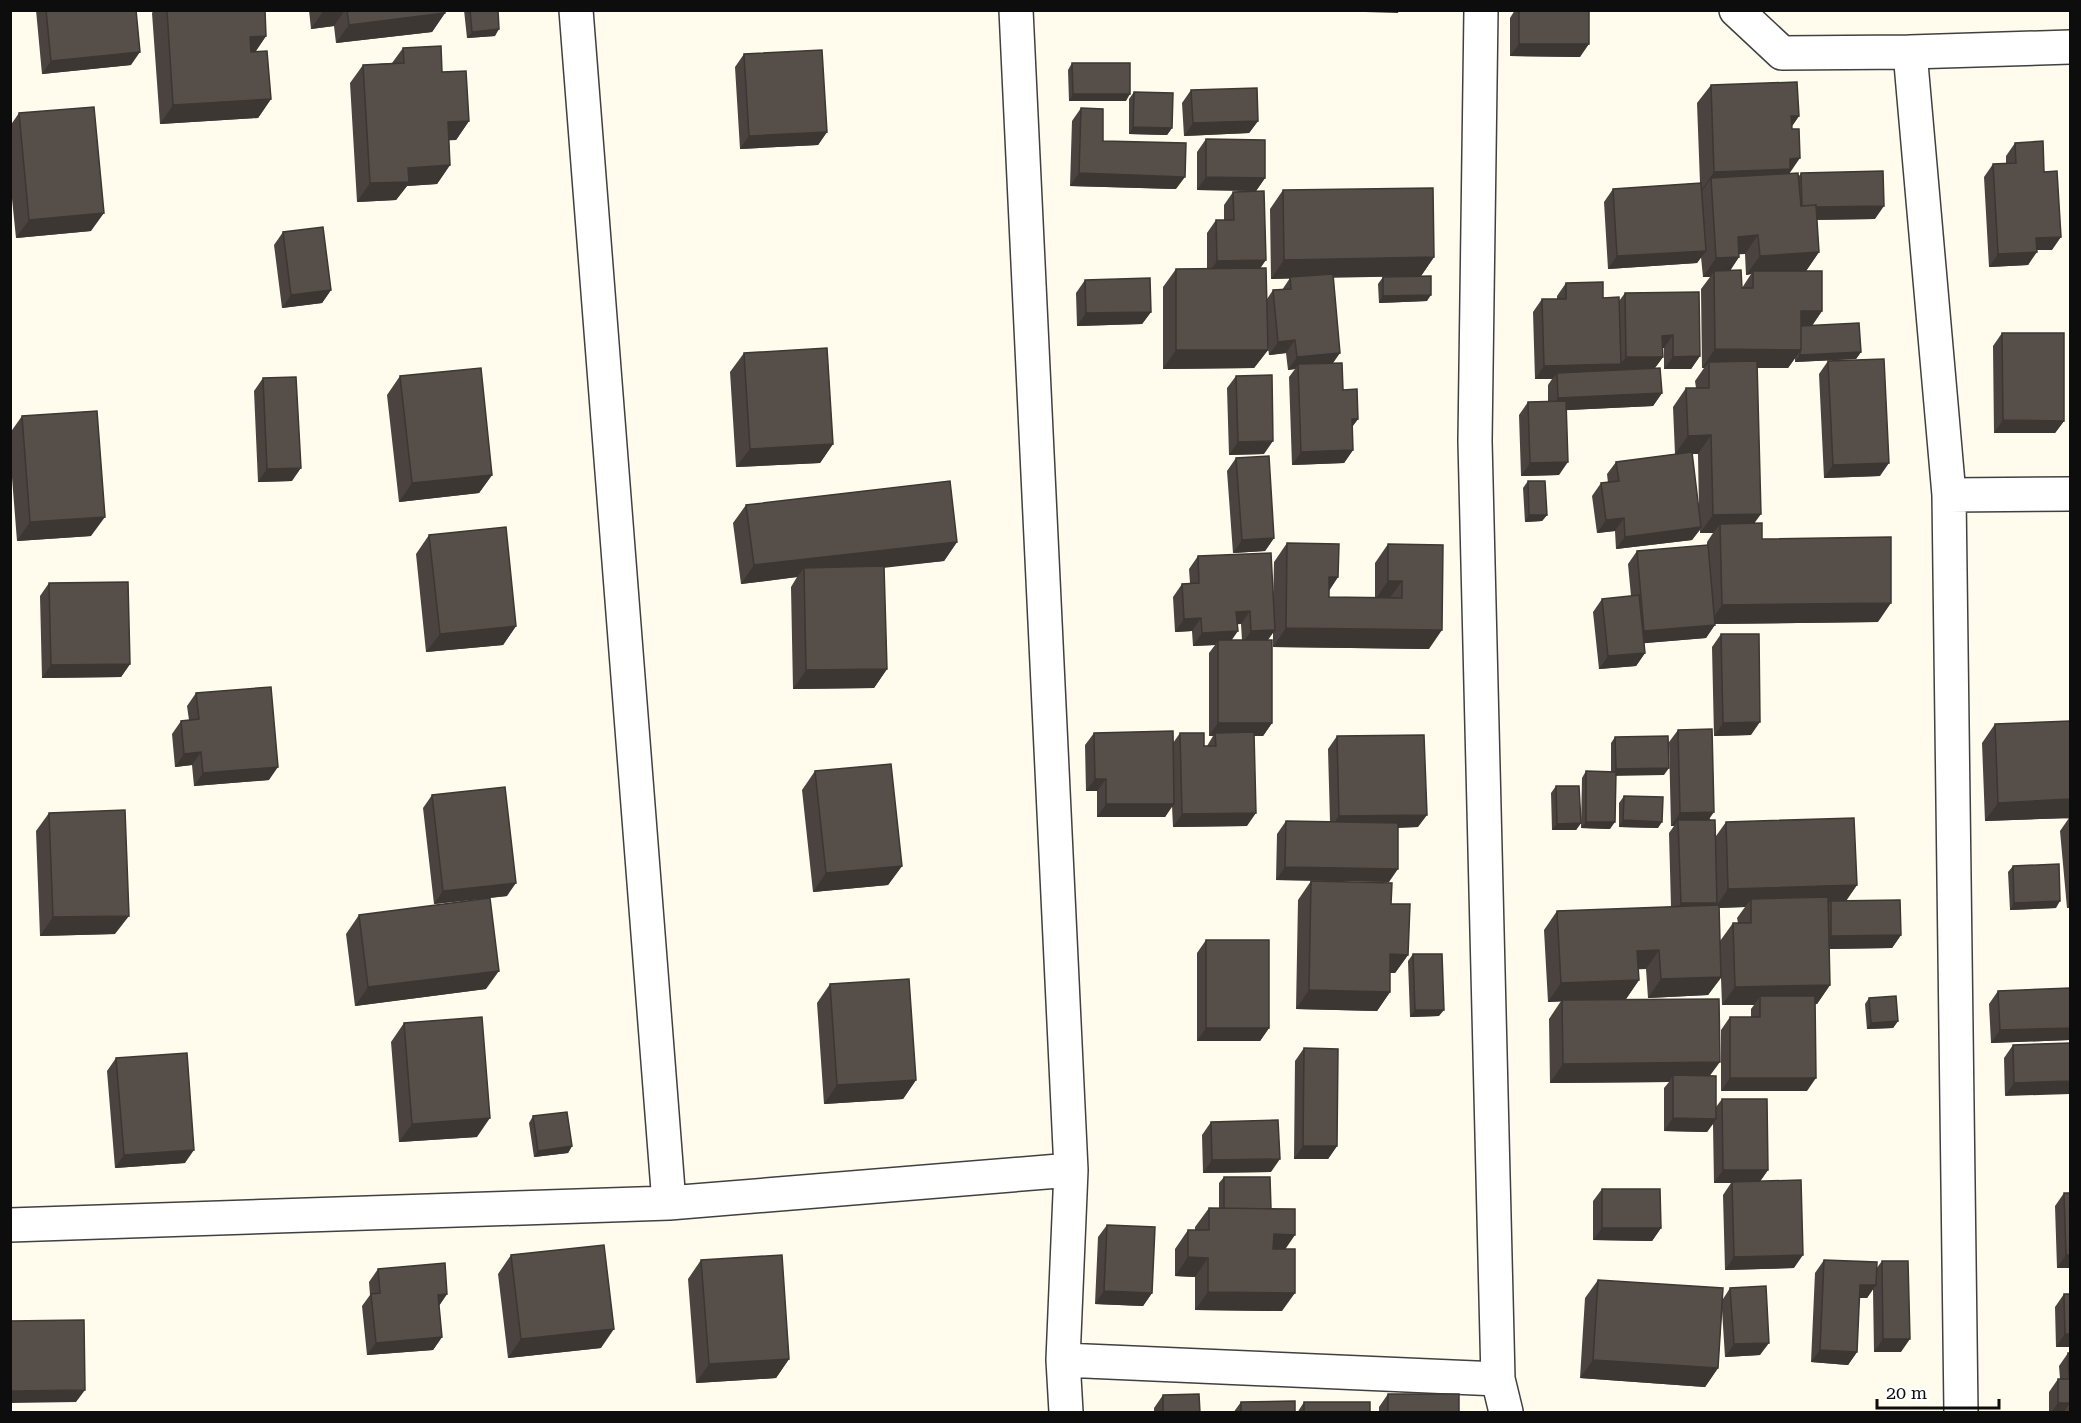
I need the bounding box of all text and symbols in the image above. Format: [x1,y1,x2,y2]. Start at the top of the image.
scale bar [1877,1372,1998,1410]
text: 20 m [1886,1382,1927,1403]

